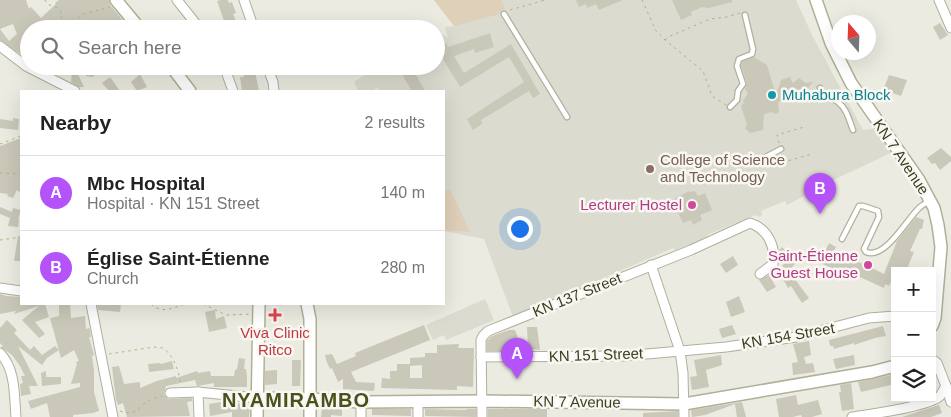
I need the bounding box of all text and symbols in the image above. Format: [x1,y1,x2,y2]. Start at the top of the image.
north arrow [831,15,876,60]
search box [20,20,445,75]
icon: search [38,34,66,62]
text: Search here [78,37,182,58]
place label: Muhabura Block [782,86,891,103]
marker: Muhabura Block [766,89,778,101]
text: Nearby [40,111,111,134]
text: 2 results [365,114,425,131]
street label: KN 7 Avenue [870,116,933,198]
place label: College of Science and Technology [660,151,785,185]
marker: College of Science and Technology [644,163,656,175]
text: Mbc Hospital [87,173,205,194]
pin: B [804,173,836,214]
text: A [50,184,62,201]
text: 140 m [381,184,425,201]
text: Hospital · KN 151 Street [87,195,260,212]
place label: Lecturer Hostel [580,196,682,213]
marker: Lecturer Hostel [686,199,698,211]
your location [507,216,533,242]
place label: Saint-Étienne Guest House [768,247,858,281]
text: Église Saint-Étienne [87,248,270,269]
text: B [50,259,62,276]
text: 280 m [381,259,425,276]
marker: Saint-Étienne Guest House [862,259,874,271]
map controls [891,267,936,402]
button: + [891,267,936,312]
street label: KN 137 Street [530,269,624,320]
text: Church [87,270,139,287]
marker: Viva Clinic Ritco [268,308,282,322]
button: − [891,312,936,357]
street label: KN 154 Street [740,319,837,352]
place label: Viva Clinic Ritco [240,324,310,358]
pin: A [501,338,533,379]
street label: KN 151 Street [549,344,644,365]
button: layers [891,357,936,402]
district label: NYAMIRAMBO [222,389,370,411]
street label: KN 7 Avenue [533,392,621,411]

